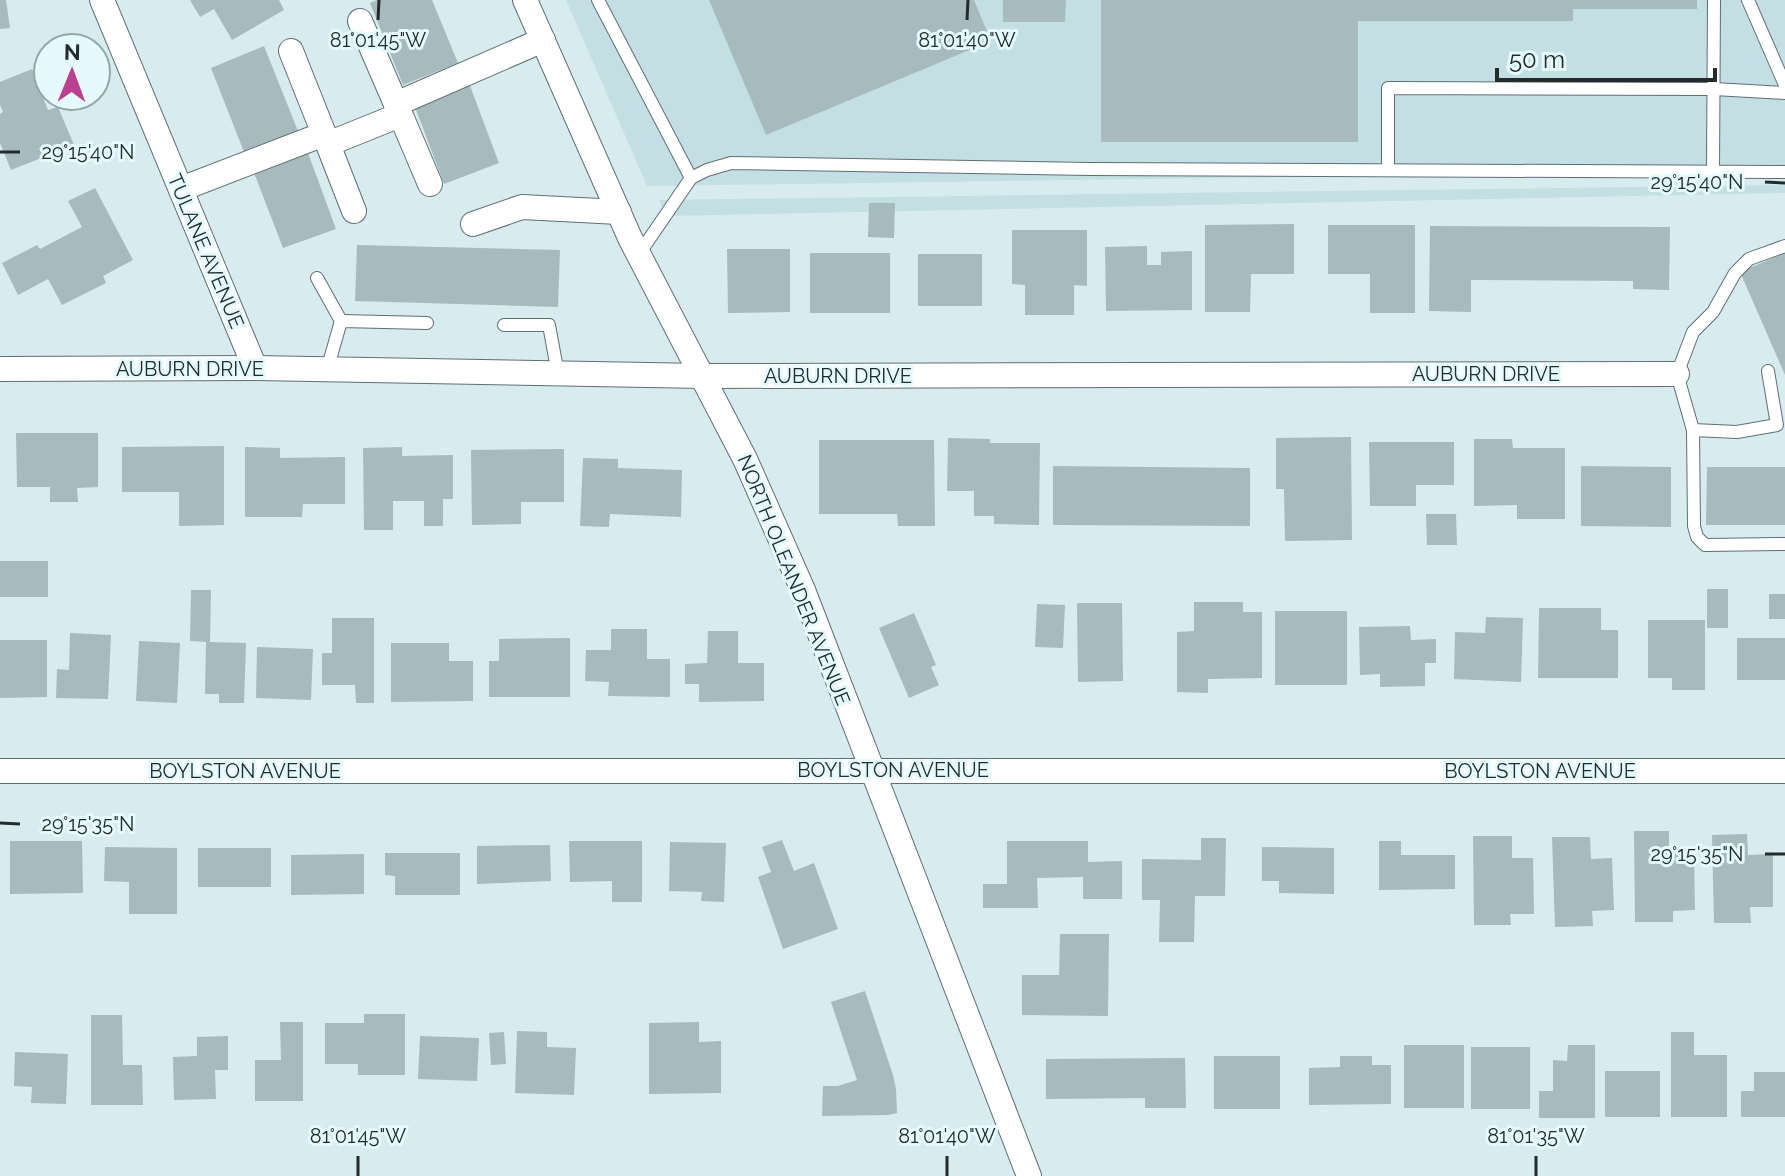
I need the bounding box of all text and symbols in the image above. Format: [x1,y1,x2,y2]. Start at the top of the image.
text: 81°01'45"W [330,28,426,52]
text: 81°01'40"W [918,28,1016,52]
north arrow [32,32,112,112]
scale bar [1497,32,1715,82]
text: N [64,39,81,65]
text: 50 m [1509,45,1565,74]
text: 29°15'40"N [42,140,134,164]
street label: TULANE AVENUE [163,170,249,332]
text: 29°15'40"N [1651,170,1743,194]
street label: AUBURN DRIVE [116,357,264,381]
street label: AUBURN DRIVE [1412,362,1560,386]
street label: AUBURN DRIVE [764,364,912,388]
street label: NORTH OLEANDER AVENUE [733,451,855,709]
street label: BOYLSTON AVENUE [797,758,989,782]
street label: BOYLSTON AVENUE [149,759,341,783]
street label: BOYLSTON AVENUE [1444,759,1636,783]
text: 29°15'35"N [42,812,134,836]
text: 29°15'35"N [1651,842,1743,866]
text: 81°01'45"W [310,1124,406,1148]
text: 81°01'40"W [898,1124,996,1148]
text: 81°01'35"W [1487,1124,1585,1148]

